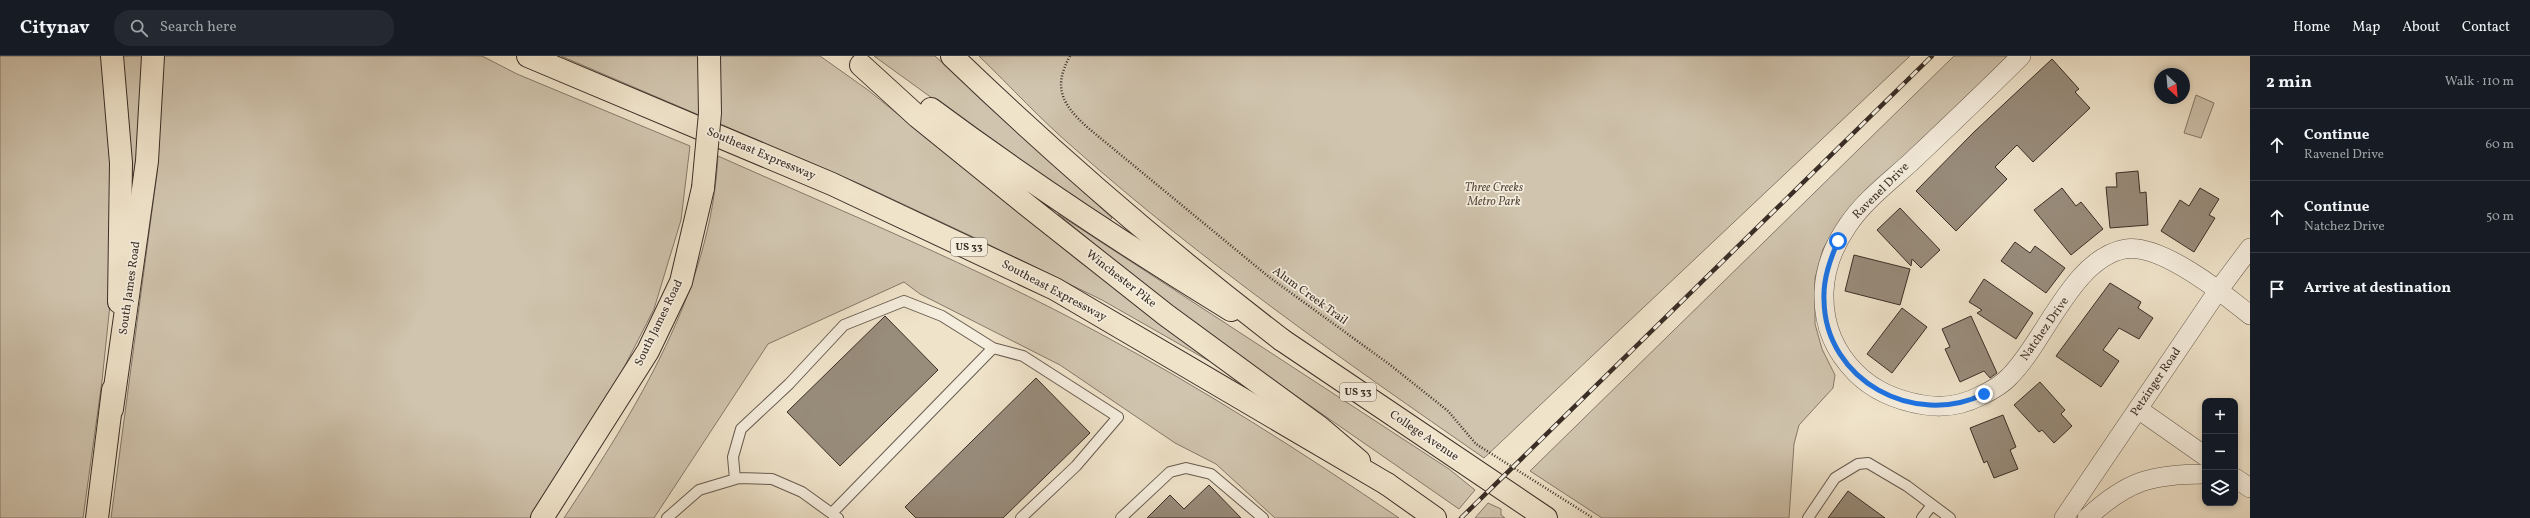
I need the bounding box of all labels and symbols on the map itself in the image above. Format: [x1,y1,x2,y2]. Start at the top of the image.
north arrow [2154,68,2190,104]
street label: Southeast Expressway [704,124,818,184]
street label: Ravenel Drive [1849,159,1913,223]
park label: Three Creeks Metro Park [1465,180,1524,210]
route start [1829,232,1847,250]
road number: US 33 [951,238,987,256]
street label: South James Road [116,240,145,336]
street label: Winchester Pike [1082,246,1160,312]
street label: Southeast Expressway [999,256,1110,326]
street label: Alum Creek Trail [1269,263,1351,329]
street label: South James Road [631,277,687,369]
street label: Natchez Drive [2017,294,2073,364]
street label: Petzinger Road [2127,344,2185,420]
road number: US 33 [1340,383,1376,401]
route end [1975,385,1993,403]
street label: College Avenue [1386,407,1462,465]

